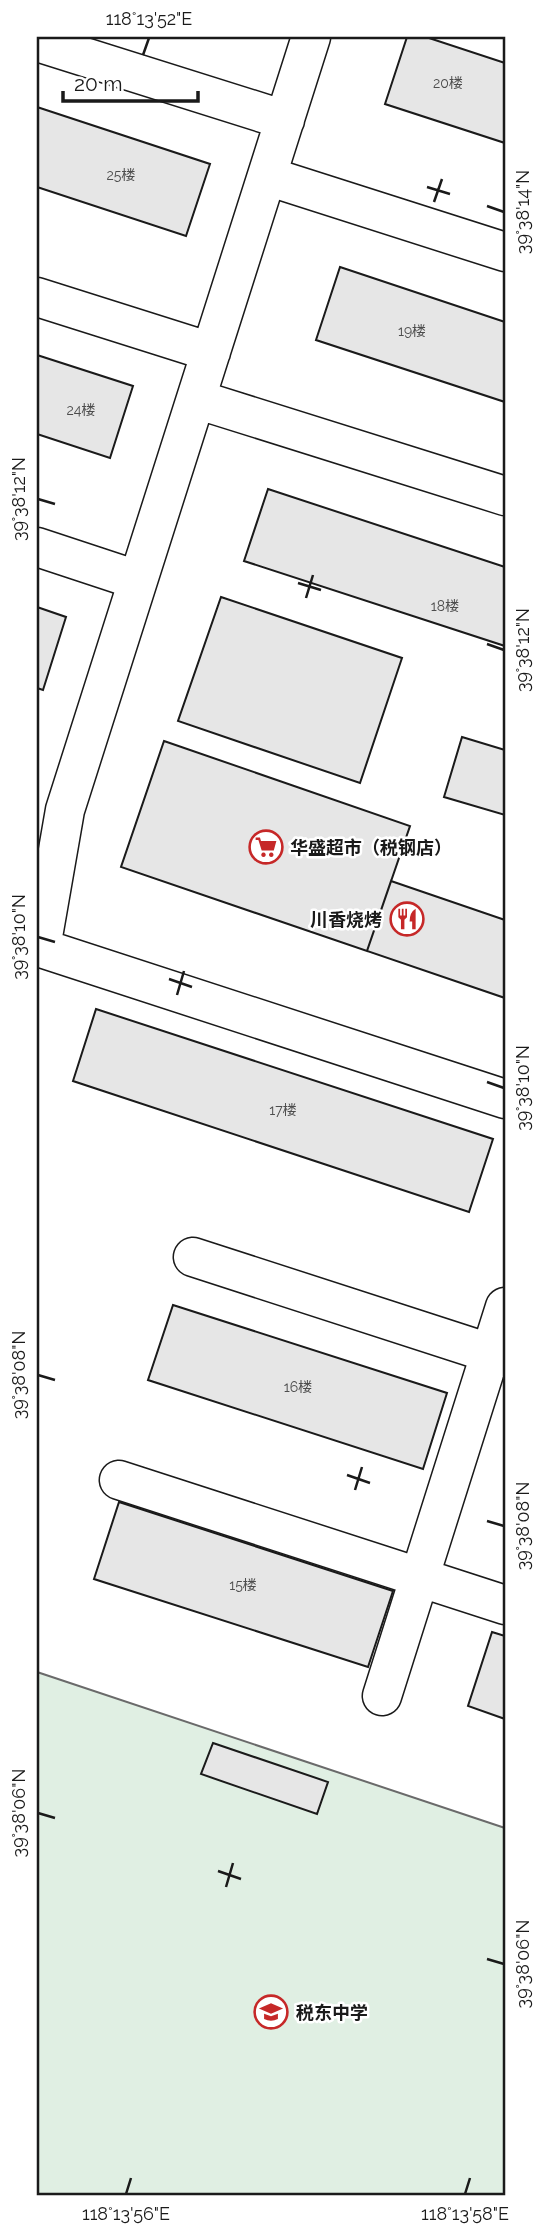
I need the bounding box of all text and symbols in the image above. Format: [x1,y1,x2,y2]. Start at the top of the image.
text: 118°13'52"E [106,8,192,29]
scale bar [63,60,198,104]
text: 20 m [74,71,122,96]
house number: 20楼 [433,75,463,91]
house number: 25楼 [107,167,135,183]
text: 39°38'14"N [512,170,533,254]
house number: 19楼 [398,323,426,339]
house number: 24楼 [67,402,95,418]
text: 39°38'12"N [8,457,29,541]
house number: 18楼 [431,598,459,614]
text: 39°38'12"N [512,608,533,692]
supermarket icon: 华盛超市（税钢店） [247,828,285,866]
place label: 华盛超市（税钢店） [290,837,452,858]
text: 39°38'10"N [8,894,29,980]
restaurant icon: 川香烧烤 [388,900,426,938]
place label: 川香烧烤 [310,909,382,930]
text: 39°38'10"N [512,1045,533,1131]
house number: 17楼 [269,1102,297,1118]
text: 39°38'08"N [8,1331,29,1419]
house number: 16楼 [284,1379,312,1395]
text: 39°38'08"N [512,1482,533,1570]
house number: 15楼 [229,1577,257,1593]
text: 39°38'06"N [8,1769,29,1857]
text: 39°38'06"N [512,1920,533,2008]
school or university icon: 税东中学 [252,1993,290,2031]
place label: 税东中学 [296,2002,368,2023]
text: 118°13'56"E [82,2203,170,2224]
text: 118°13'58"E [421,2203,509,2224]

